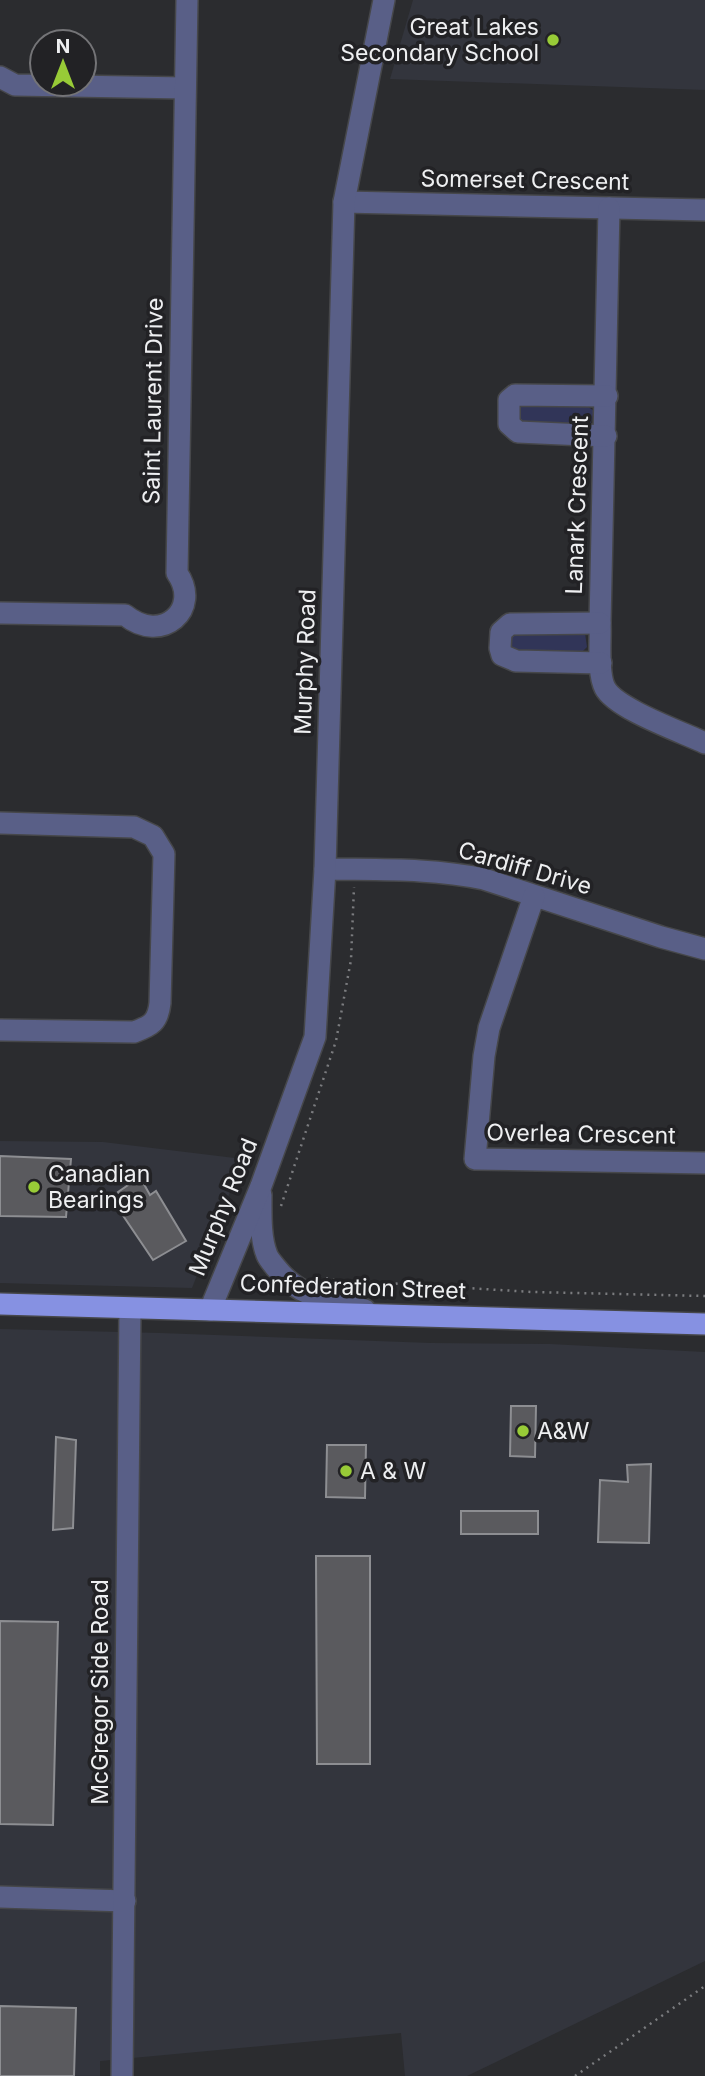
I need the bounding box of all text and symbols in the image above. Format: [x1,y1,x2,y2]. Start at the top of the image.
place label: Great Lakes Secondary School [340,13,539,67]
north arrow [28,28,98,98]
marker: Great Lakes Secondary School [545,32,561,48]
text: N [56,35,70,58]
street label: Somerset Crescent [420,164,630,196]
street label: Saint Laurent Drive [137,297,169,505]
street label: Lanark Crescent [560,415,594,595]
street label: Murphy Road [288,589,322,735]
street label: Cardiff Drive [455,836,595,900]
street label: Overlea Crescent [486,1118,676,1150]
street label: Murphy Road [183,1134,263,1280]
place label: Canadian Bearings [48,1160,150,1214]
marker: Canadian Bearings [26,1179,42,1195]
street label: Confederation Street [239,1269,467,1305]
place label: A&W [537,1417,590,1445]
marker: A&W [515,1423,531,1439]
place label: A & W [360,1457,427,1485]
marker: A & W [338,1463,354,1479]
street label: McGregor Side Road [86,1579,114,1805]

